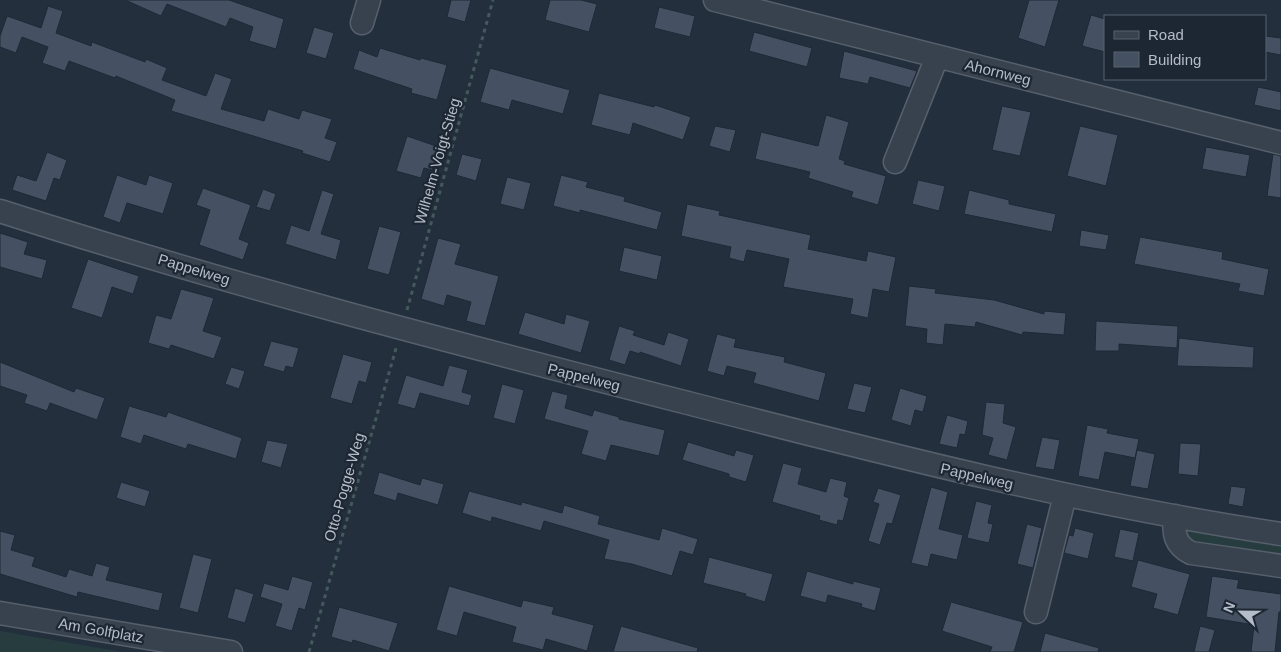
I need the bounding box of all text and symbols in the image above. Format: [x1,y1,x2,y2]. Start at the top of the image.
legend [1104,15,1266,80]
text: Road [1148,26,1184,43]
text: Building [1148,51,1201,68]
street label: Ahornweg [963,56,1033,88]
street label: Wilhelm-Voigt-Stieg [411,96,463,226]
street label: Pappelweg [156,250,232,288]
street label: Pappelweg [546,360,622,394]
street label: Otto-Pogge-Weg [320,431,368,543]
street label: Pappelweg [939,459,1015,493]
north arrow [1216,587,1266,637]
text: N [1220,599,1238,615]
street label: Am Golfplatz [57,614,145,646]

